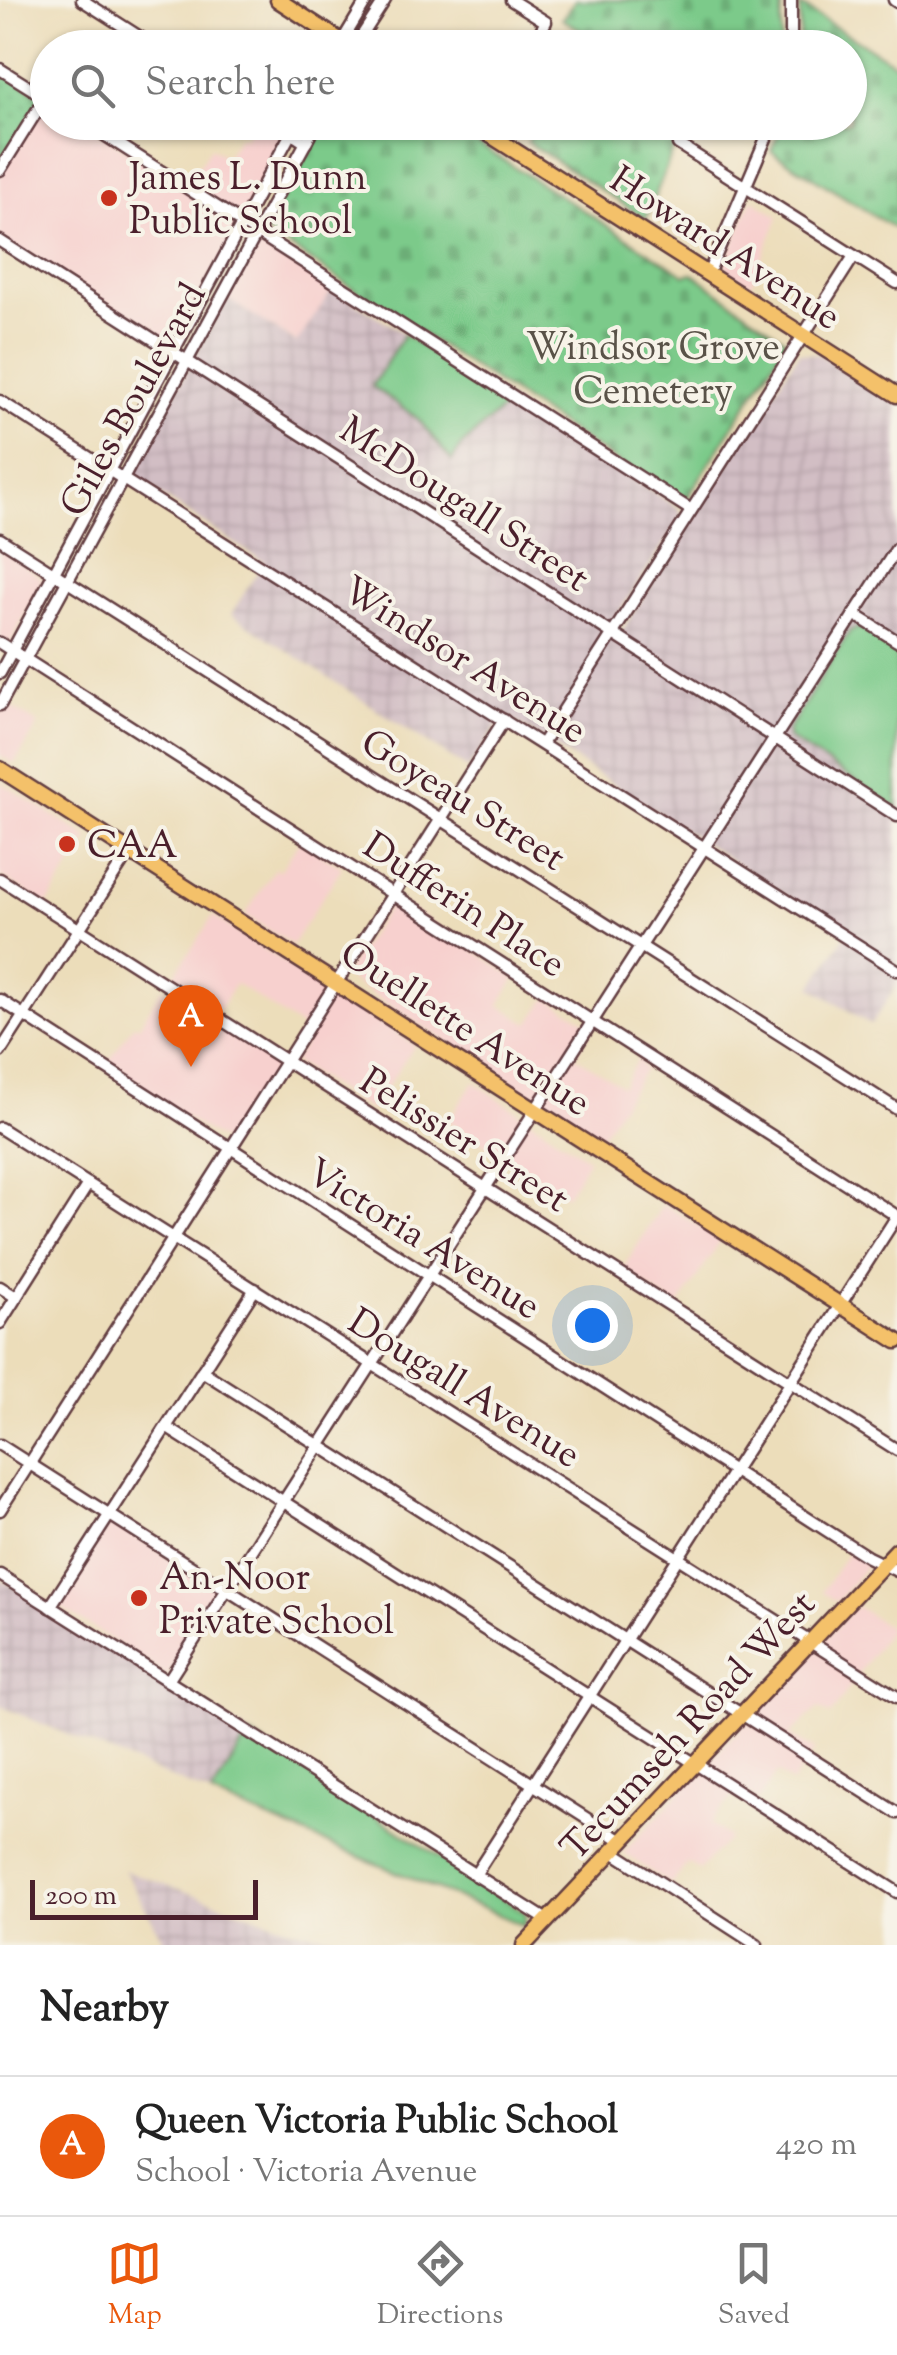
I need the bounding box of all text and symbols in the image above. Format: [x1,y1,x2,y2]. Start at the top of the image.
search box [30,30,867,140]
icon: search [65,58,120,113]
text: Search here [145,58,336,112]
place label: James L. Dunn Public School [127,153,367,251]
street label: Howard Avenue [598,155,850,345]
marker: James L. Dunn Public School [98,187,120,209]
street label: Giles Boulevard [49,274,222,527]
park label: Windsor Grove Cemetery [526,323,780,421]
street label: McDougall Street [327,405,598,607]
street label: Windsor Avenue [330,565,596,759]
street label: Goyeau Street [349,718,574,887]
place label: CAA [87,821,178,875]
street label: Dufferin Place [351,822,575,993]
marker: CAA [56,833,78,855]
street label: Ouellette Avenue [328,929,600,1132]
pin: A [158,984,224,1067]
street label: Pelissier Street [348,1057,578,1228]
street label: Victoria Avenue [294,1148,550,1335]
street label: Dougall Avenue [336,1297,590,1484]
your location [567,1300,618,1351]
place label: An-Noor Private School [159,1553,394,1651]
street label: Tecumseh Road West [550,1581,830,1875]
marker: An-Noor Private School [128,1587,150,1609]
scale bar [30,1875,258,1920]
text: 200 m [45,1877,117,1917]
text: Nearby [40,1980,169,2040]
text: Queen Victoria Public School [135,2096,618,2150]
text: A [60,2123,85,2169]
text: 420 m [776,2123,857,2169]
text: School · Victoria Avenue [135,2150,478,2196]
tab: Map [107,2236,162,2336]
tab: Directions [377,2236,503,2336]
tab: Saved [718,2236,790,2336]

